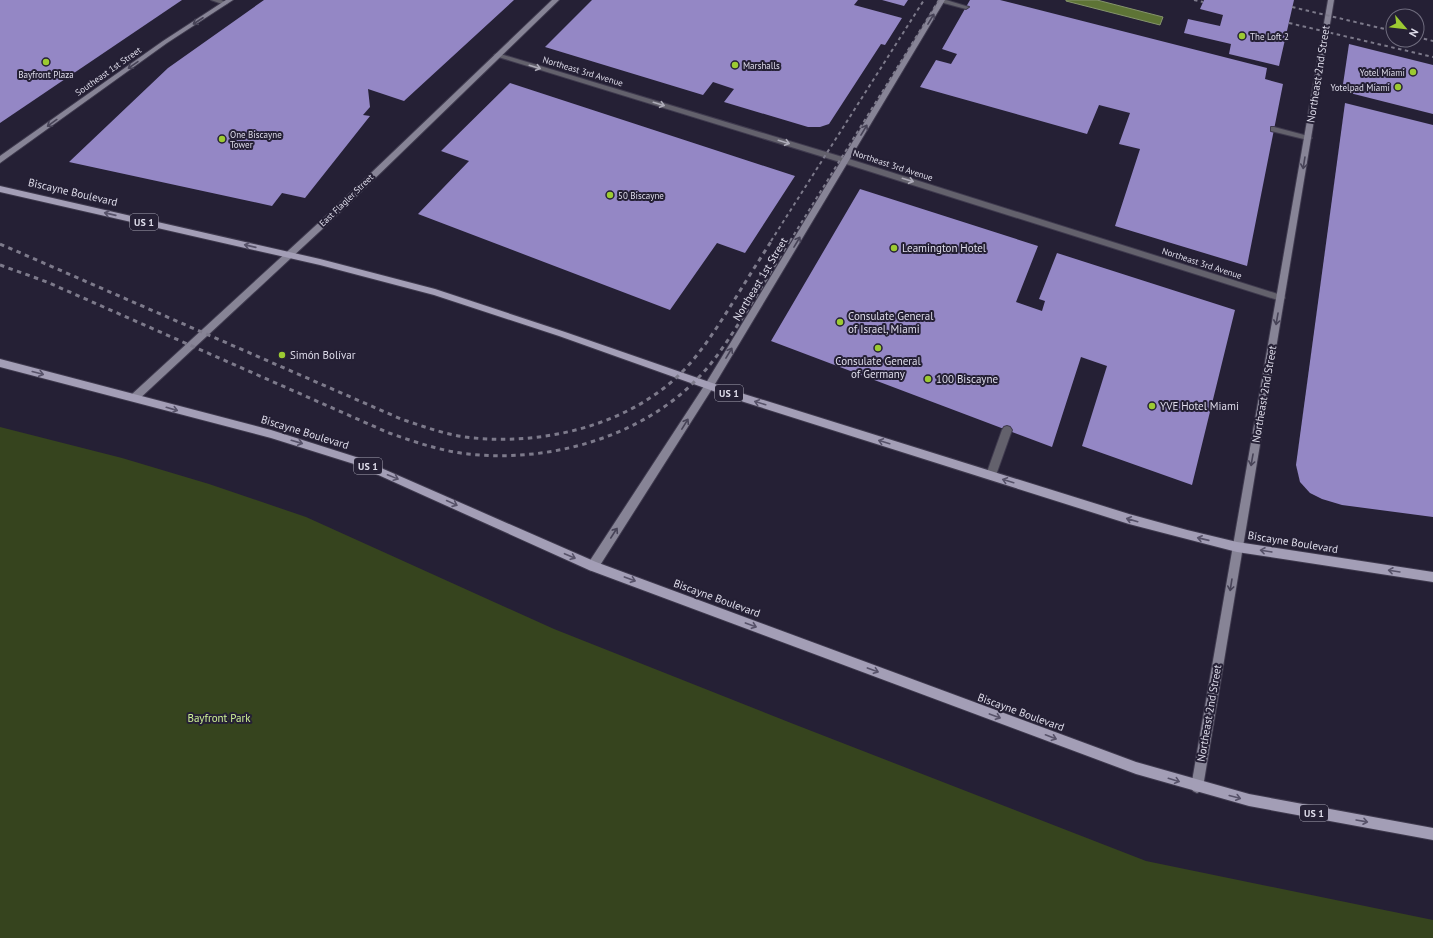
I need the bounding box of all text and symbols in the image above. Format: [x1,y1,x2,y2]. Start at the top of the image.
north arrow [1385,8,1425,48]
one-way arrow [927,13,935,25]
one-way arrow [192,17,203,25]
street label: Northeast 2nd Street [1303,24,1333,124]
text: N [1406,26,1422,39]
marker: The Loft 2 [1237,31,1247,41]
place label: The Loft 2 [1250,31,1289,42]
street label: Southeast 1st Street [73,44,143,98]
street label: Northeast 3rd Avenue [541,54,625,89]
marker: Bayfront Plaza [41,57,51,67]
marker: Marshalls [730,60,740,70]
place label: Marshalls [743,60,780,71]
one-way arrow [128,61,139,69]
one-way arrow [528,64,541,71]
place label: Yotel Miami [1360,67,1405,78]
marker: Yotel Miami [1408,67,1418,77]
place label: Bayfront Plaza [18,69,74,80]
place label: Yotelpad Miami [1330,82,1390,93]
marker: Yotelpad Miami [1393,82,1403,92]
one-way arrow [652,101,665,108]
one-way arrow [47,119,58,127]
one-way arrow [860,124,868,136]
place label: One Biscayne Tower [230,129,282,150]
marker: One Biscayne Tower [217,134,227,144]
one-way arrow [777,139,790,146]
street label: Northeast 3rd Avenue [852,147,935,183]
one-way arrow [1299,156,1307,169]
street label: East Flagler Street [317,171,375,229]
street label: Biscayne Boulevard [27,175,119,209]
one-way arrow [901,177,913,185]
marker: 50 Biscayne [605,190,615,200]
place label: 50 Biscayne [618,190,664,201]
one-way arrow [104,210,117,218]
road number: US 1 [130,214,158,230]
street label: Northeast 1st Street [730,235,791,323]
one-way arrow [793,236,801,248]
place label: Leamington Hotel [902,241,987,255]
one-way arrow [244,242,257,249]
marker: Leamington Hotel [889,243,899,253]
street label: Northeast 3rd Avenue [1161,245,1244,281]
place label: Consulate General of Israel, Miami [848,309,934,336]
one-way arrow [1273,312,1281,325]
marker: Consulate General of Israel, Miami [835,317,845,327]
marker: Consulate General of Germany [873,343,883,353]
street label: Northeast 2nd Street [1249,344,1279,444]
one-way arrow [726,347,734,359]
place label: Simón Bolívar [290,348,356,362]
marker: Simón Bolívar [277,350,287,360]
place label: Consulate General of Germany [835,354,922,381]
one-way arrow [31,370,44,377]
place label: 100 Biscayne [936,372,998,386]
marker: 100 Biscayne [923,374,933,384]
road number: US 1 [715,385,743,401]
one-way arrow [754,399,767,406]
place label: YVE Hotel Miami [1160,399,1239,413]
marker: YVE Hotel Miami [1147,401,1157,411]
one-way arrow [165,406,178,413]
street label: Biscayne Boulevard [259,412,351,452]
one-way arrow [681,418,689,430]
one-way arrow [878,438,891,445]
one-way arrow [291,439,304,446]
one-way arrow [1248,453,1256,466]
road number: US 1 [354,458,382,474]
one-way arrow [387,473,399,481]
one-way arrow [1002,477,1015,484]
one-way arrow [445,500,457,507]
one-way arrow [1126,516,1139,523]
one-way arrow [611,527,619,539]
street label: Biscayne Boulevard [1247,528,1339,556]
one-way arrow [1197,535,1210,542]
one-way arrow [1260,547,1273,555]
one-way arrow [564,553,576,560]
one-way arrow [1388,567,1401,575]
one-way arrow [623,576,635,584]
street label: Biscayne Boulevard [672,576,762,620]
one-way arrow [1226,578,1234,591]
one-way arrow [745,621,757,629]
street label: Northeast 2nd Street [1194,663,1224,763]
one-way arrow [867,667,879,675]
street label: Biscayne Boulevard [976,690,1066,734]
park label: Bayfront Park [187,711,251,725]
one-way arrow [988,712,1000,720]
one-way arrow [1045,733,1057,741]
one-way arrow [1167,777,1180,784]
one-way arrow [1228,794,1241,801]
road number: US 1 [1300,805,1328,821]
one-way arrow [1355,817,1368,825]

